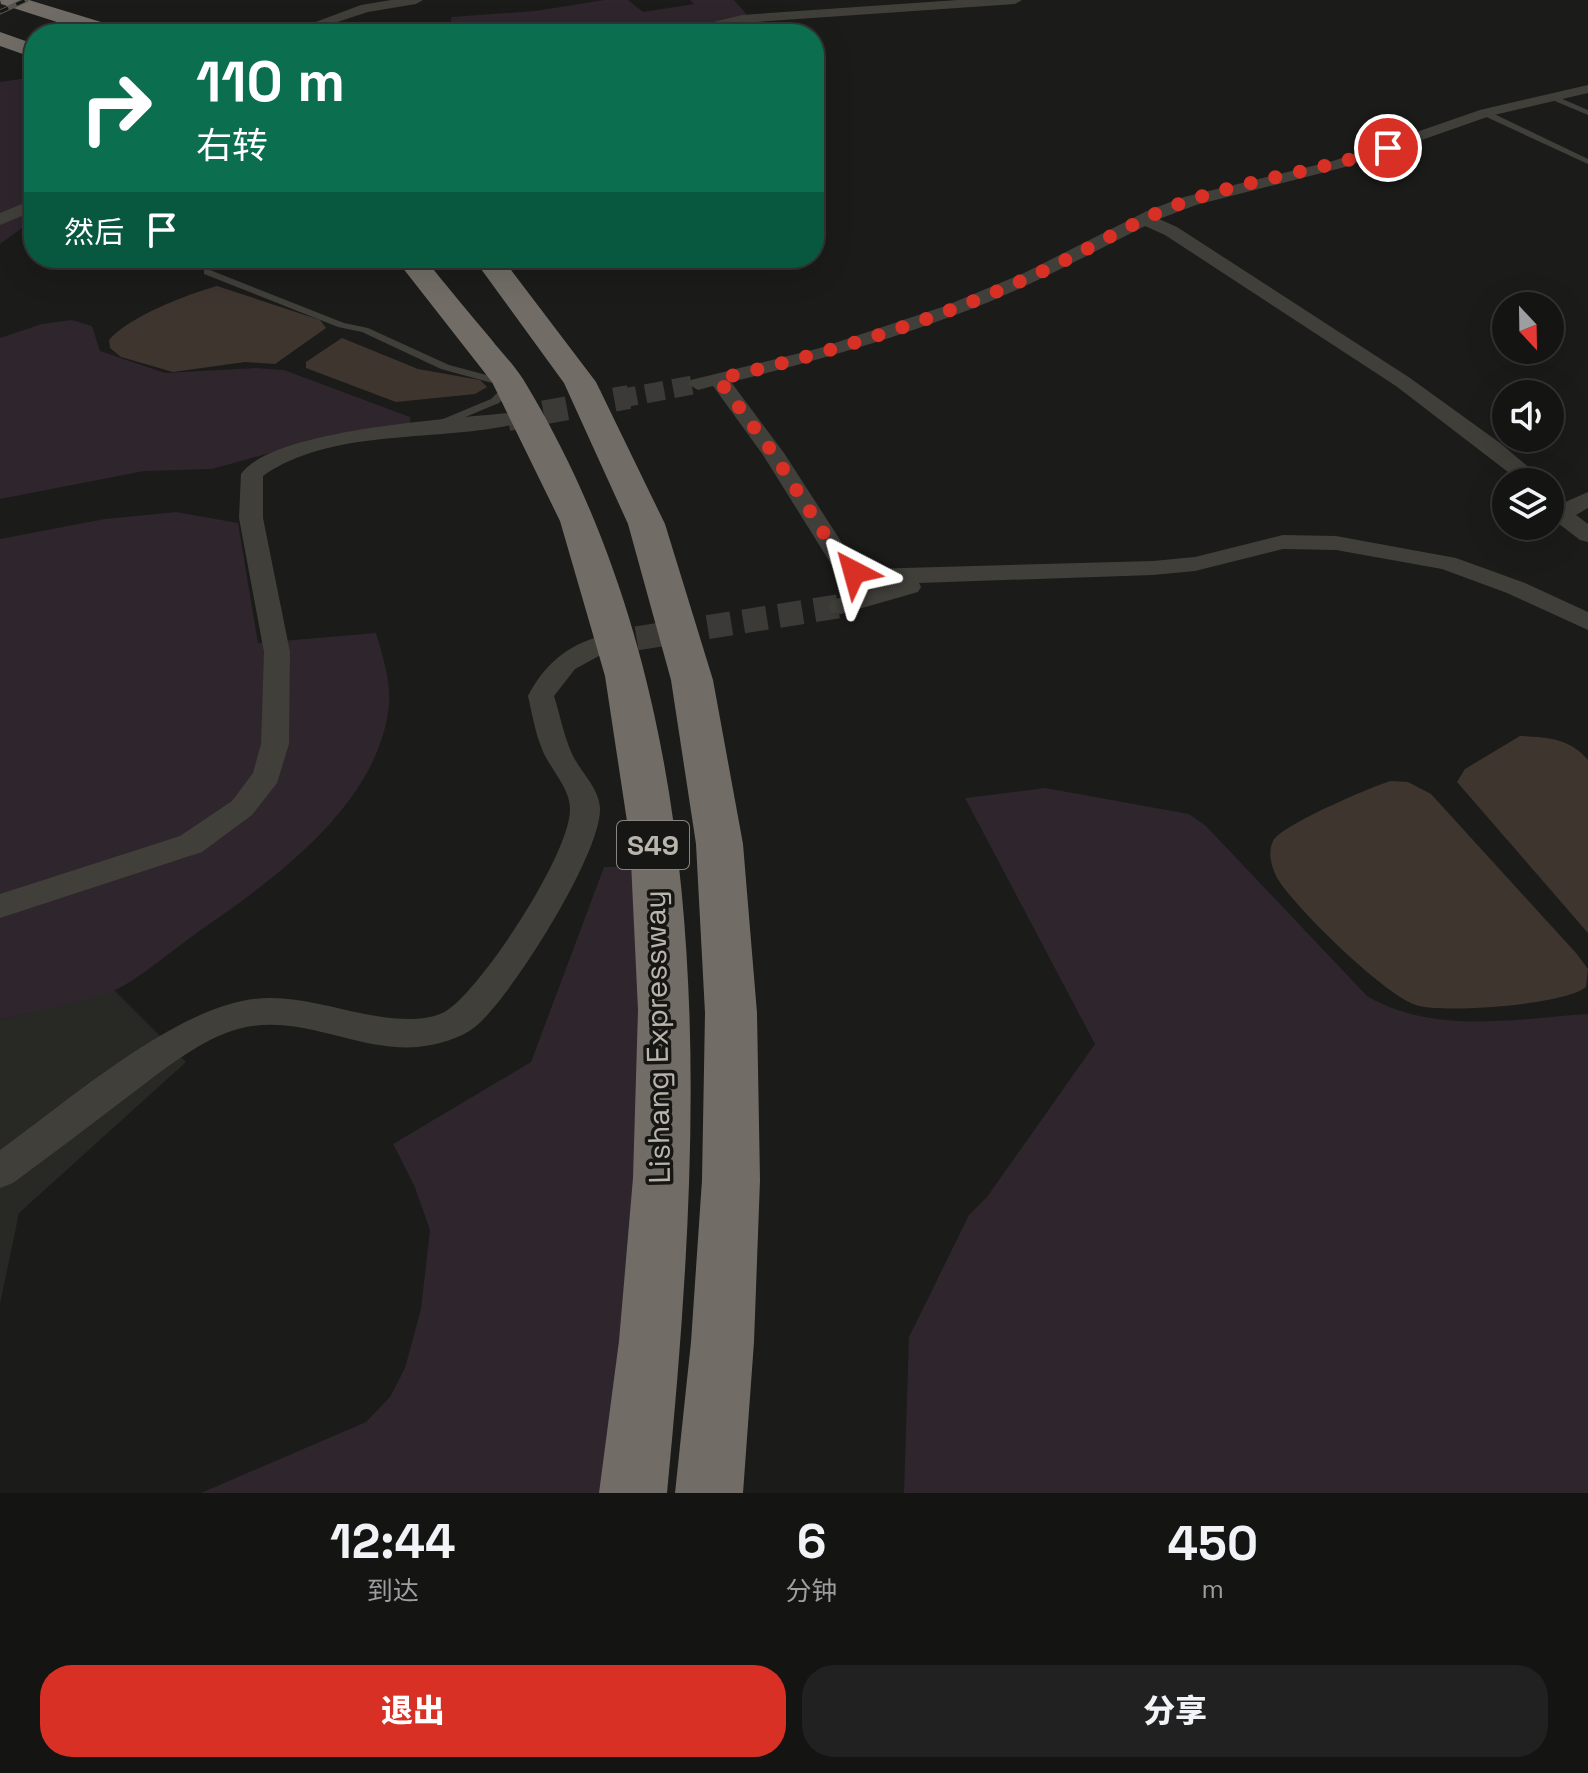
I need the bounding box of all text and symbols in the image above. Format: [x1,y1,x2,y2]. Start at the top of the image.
text: 110 m [196,46,345,117]
icon: right [64,56,168,160]
pin [1354,114,1422,182]
text: 右转 [196,123,268,169]
icon: arrive [1366,126,1410,170]
icon: arrive [140,208,184,252]
text: 然后 [64,213,124,252]
north arrow [1492,292,1564,364]
map controls [1492,292,1564,540]
button: sound [1492,380,1564,452]
button: layers [1492,468,1564,540]
position arrow [812,530,896,614]
road number: S49 [617,821,689,869]
street label: Lishang Expressway [635,890,679,1184]
text: 12:44 [330,1511,456,1572]
text: 6 [797,1511,826,1572]
text: 450 [1168,1513,1258,1574]
text: m [1202,1572,1224,1606]
text: 到达 [367,1574,419,1608]
text: 分钟 [786,1574,838,1608]
button: 退出 [40,1665,786,1757]
button: 分享 [802,1665,1548,1757]

